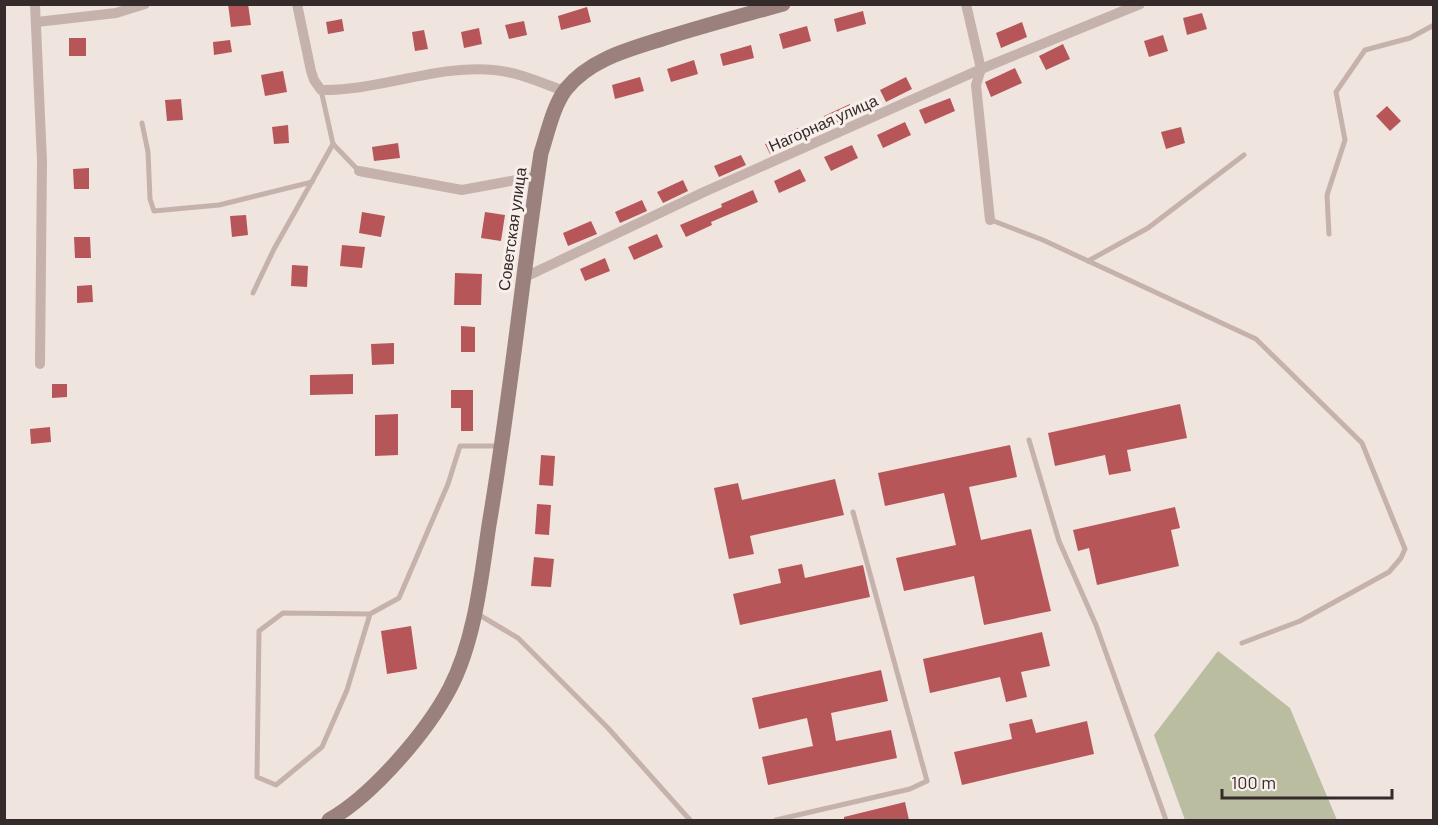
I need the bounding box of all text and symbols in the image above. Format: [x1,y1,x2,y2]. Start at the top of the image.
street label: Нагорная улица [765,90,880,155]
street label: Советская улица [493,166,530,292]
scale bar [1222,762,1392,800]
text: 100 m [1231,771,1276,793]

